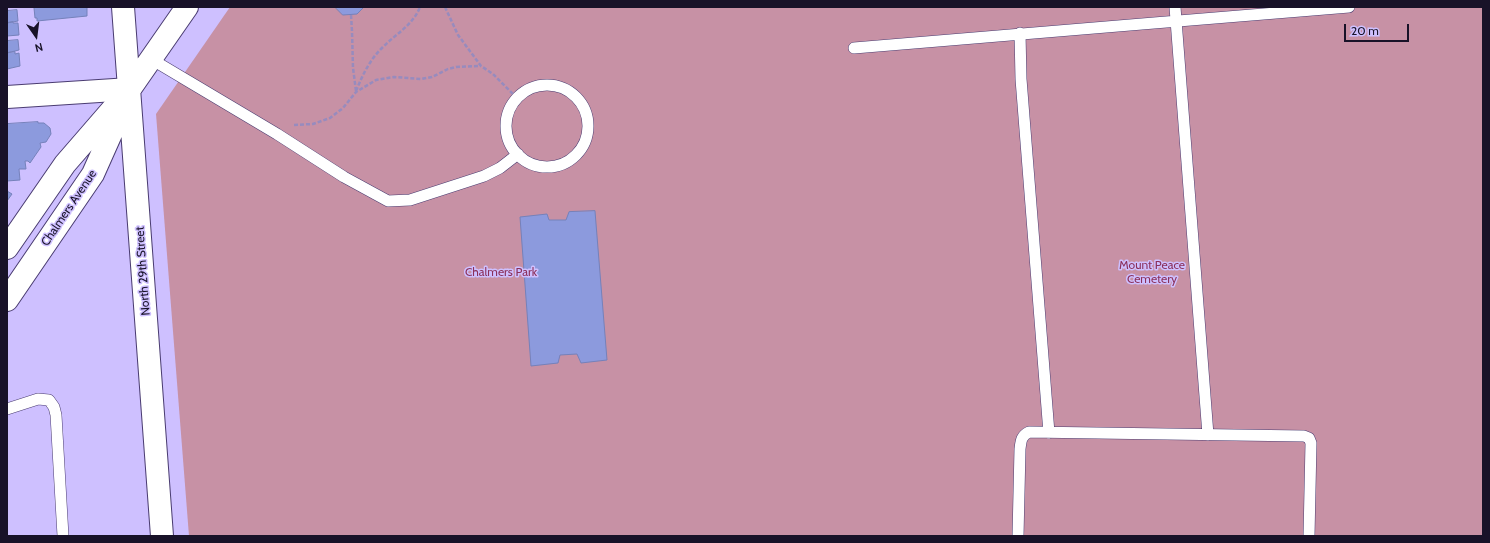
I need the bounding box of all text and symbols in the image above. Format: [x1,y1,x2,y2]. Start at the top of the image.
north arrow [16,16,56,56]
scale bar [1346,16,1411,42]
text: 20 m [1351,23,1379,38]
text: N [33,40,44,55]
street label: Chalmers Avenue [38,167,100,249]
street label: North 29th Street [133,226,153,316]
park label: Mount Peace Cemetery [1119,258,1185,286]
park label: Chalmers Park [465,265,537,279]

